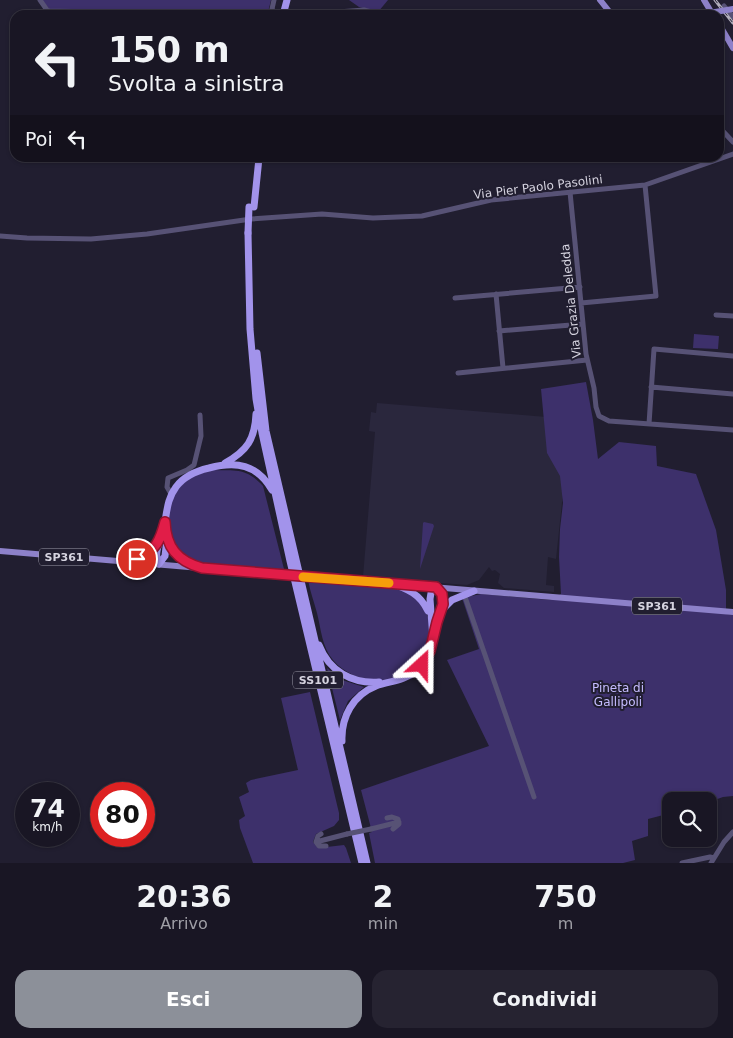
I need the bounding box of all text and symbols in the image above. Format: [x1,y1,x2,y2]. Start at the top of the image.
icon: left [25,30,90,95]
text: 150 m [108,30,230,70]
text: Svolta a sinistra [108,71,284,96]
icon: left [63,125,91,153]
text: Poi [25,128,53,150]
street label: Via Pier Paolo Pasolini [473,172,603,202]
street label: Via Grazia Deledda [558,243,584,359]
pin [116,538,158,580]
icon: arrive [123,545,151,573]
road number: SP361 [39,548,89,566]
road number: SP361 [632,598,682,614]
position arrow [395,638,447,690]
road number: SS101 [293,672,343,688]
park label: Pineta di Gallipoli [592,681,644,709]
speed limit sign: 80 [90,782,155,847]
map controls [662,792,717,847]
button: search [662,792,717,847]
text: 74 [30,794,65,823]
text: km/h [32,820,63,834]
text: 20:36 [136,879,232,914]
text: 2 [372,879,393,914]
text: 750 [534,879,597,914]
text: Arrivo [160,914,208,933]
text: min [368,914,398,933]
text: m [558,914,573,933]
button: Esci [15,970,362,1028]
button: Condividi [372,970,718,1028]

